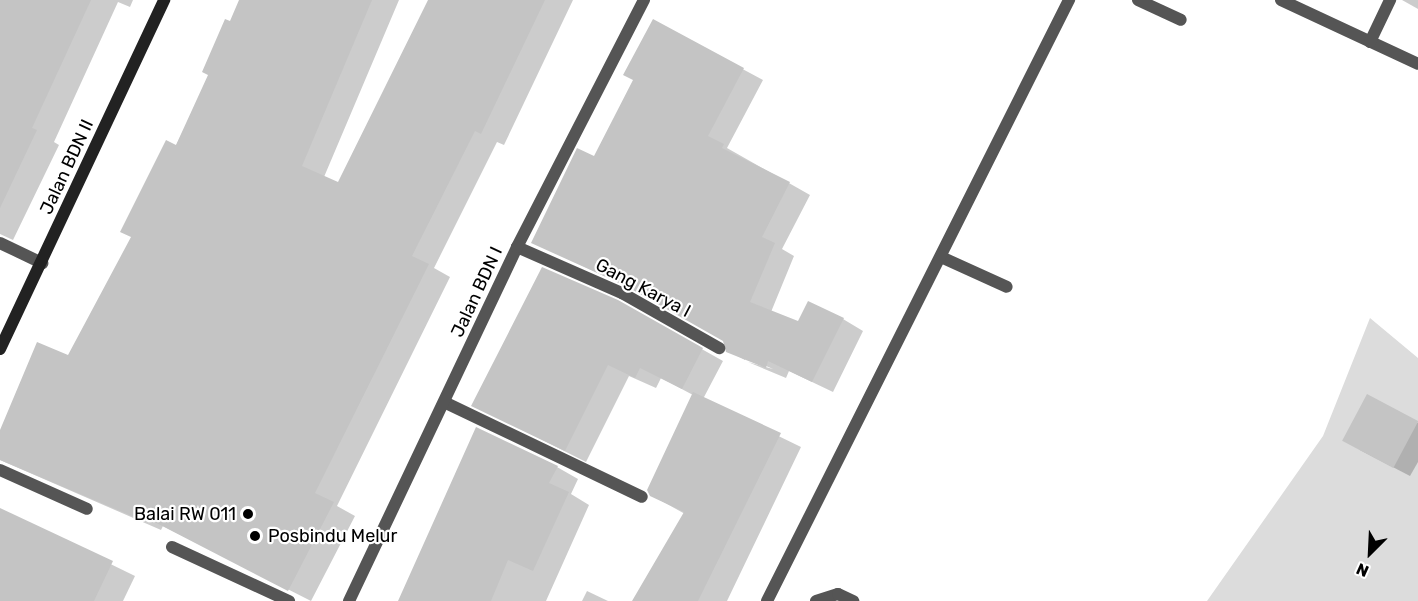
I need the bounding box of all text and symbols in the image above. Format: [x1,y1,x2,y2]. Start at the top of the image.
street label: Jalan BDN II [36,116,98,218]
street label: Jalan BDN I [447,243,507,341]
street label: Gang Karya I [592,254,694,322]
place label: Balai RW 011 [134,503,236,525]
marker: Balai RW 011 [241,507,255,521]
north arrow [1340,523,1400,583]
place label: Posbindu Melur [268,525,397,547]
marker: Posbindu Melur [246,527,264,545]
text: N [1353,559,1372,581]

